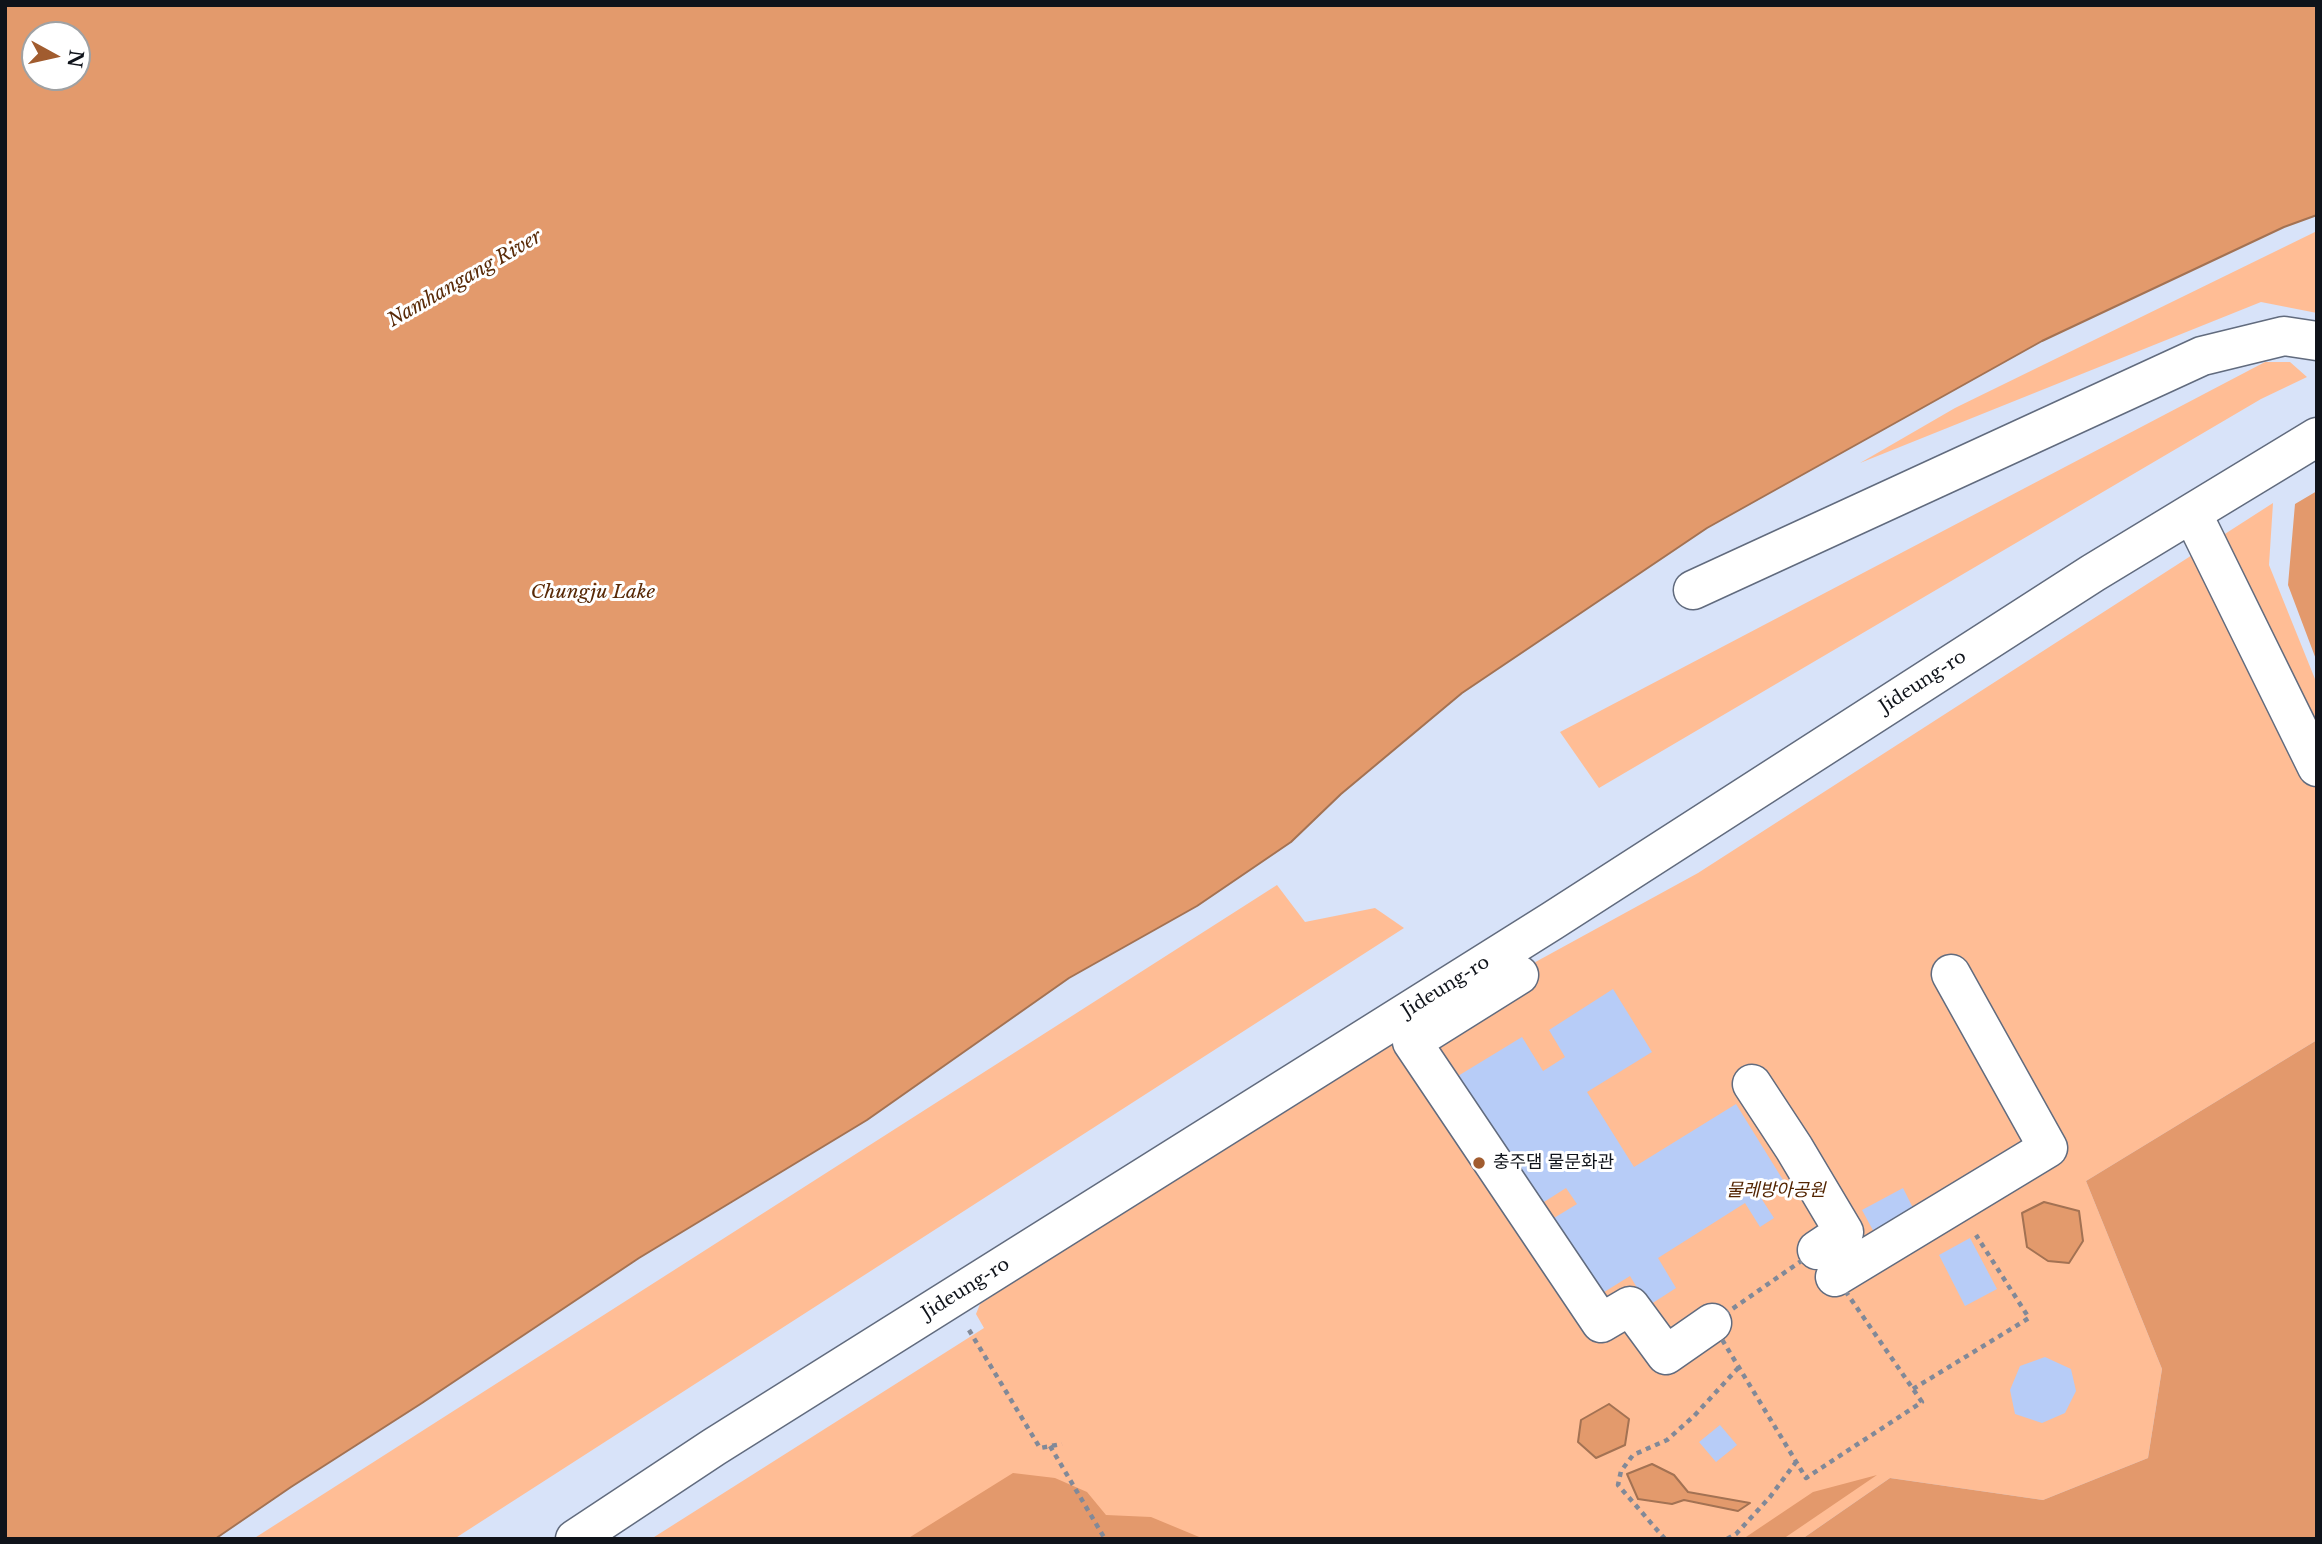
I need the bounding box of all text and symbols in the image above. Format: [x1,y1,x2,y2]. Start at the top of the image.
north arrow [21,21,91,91]
text: N [63,48,88,69]
water label: Namhangang River [384,226,546,332]
water label: Chungju Lake [531,582,655,604]
street label: Jideung-ro [1876,646,1970,718]
street label: Jideung-ro [1398,952,1494,1022]
place label: 충주댐 물문화관 [1493,1152,1614,1174]
marker: 충주댐 물문화관 [1471,1155,1487,1171]
park label: 물레방아공원 [1726,1180,1826,1202]
street label: Jideung-ro [918,1254,1014,1324]

